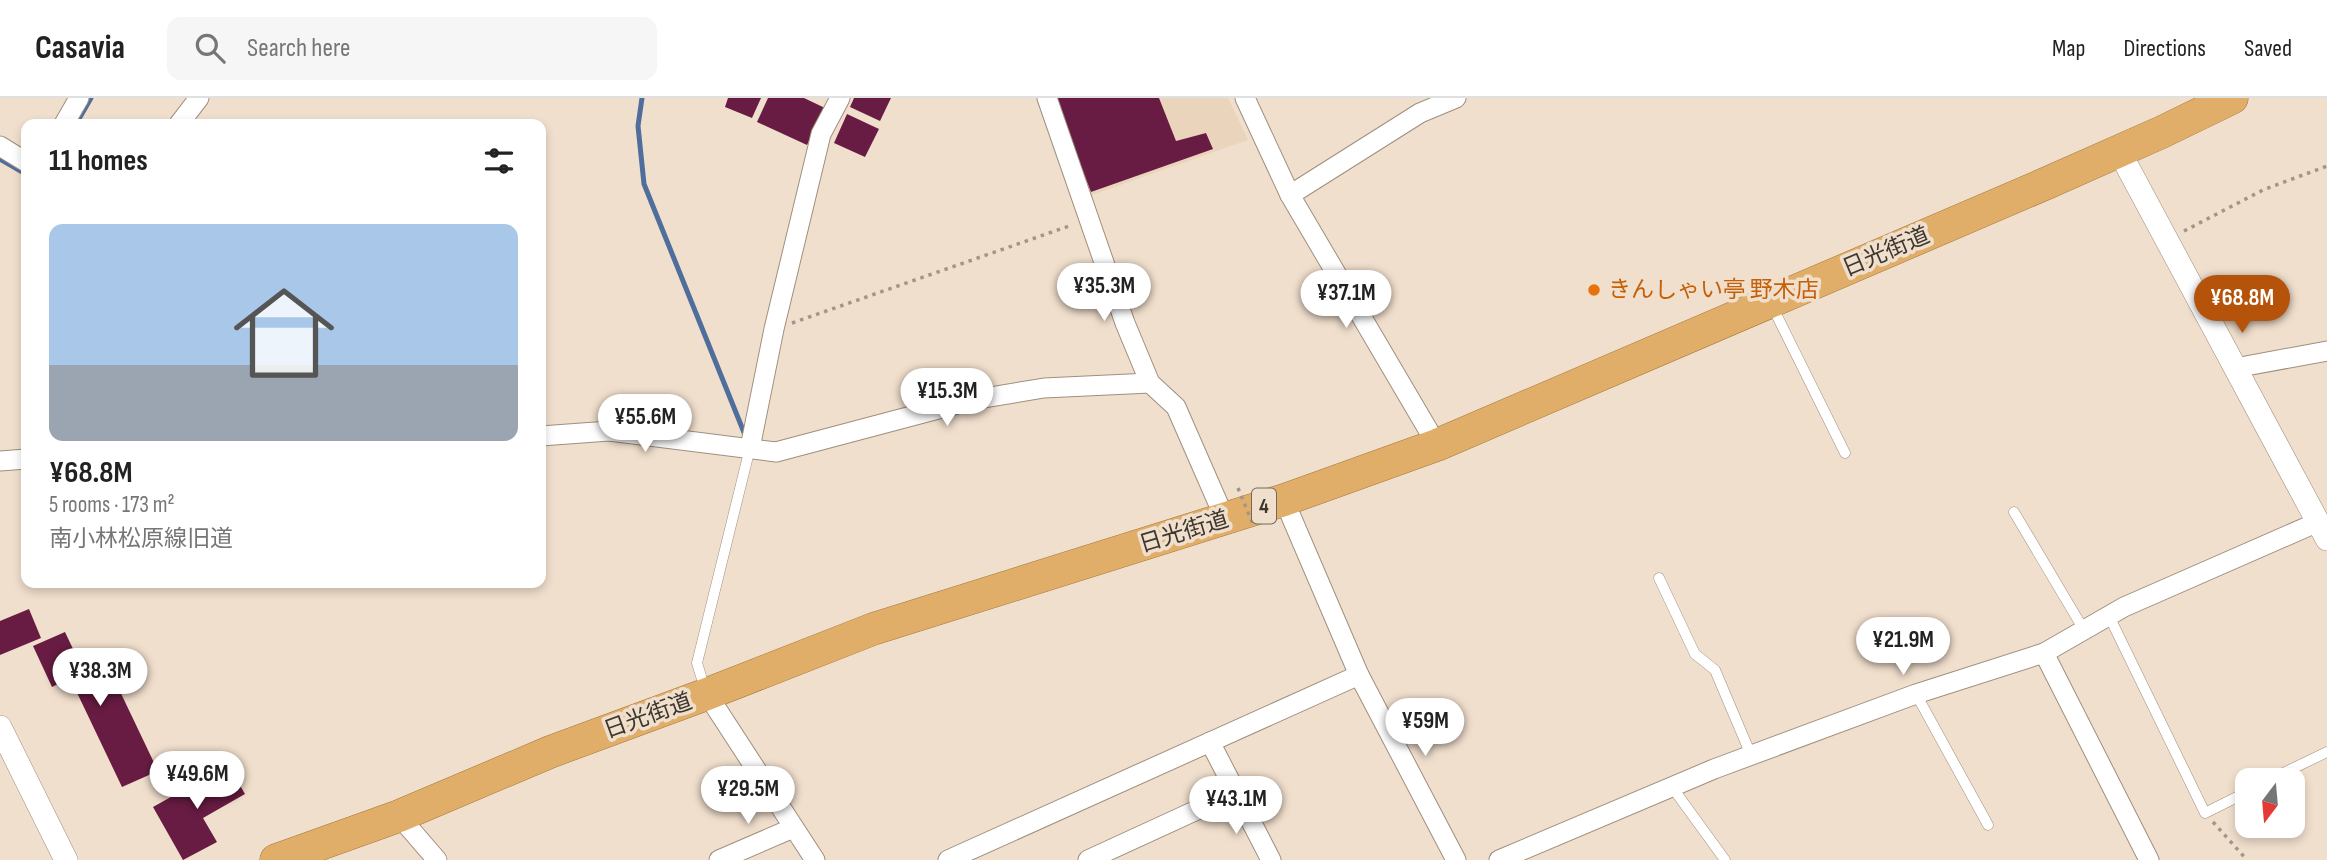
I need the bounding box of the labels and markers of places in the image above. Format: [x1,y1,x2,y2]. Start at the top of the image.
pin: ¥35.3M [1047,264,1161,323]
pin: ¥37.1M [1289,271,1403,330]
pin: ¥68.8M [2185,275,2299,335]
place label: きんしゃい亭 野木店 [1608,276,1819,304]
marker: きんしゃい亭 野木店 [1586,282,1602,298]
pin: ¥15.3M [890,368,1004,428]
pin: ¥55.6M [588,394,702,454]
pin: ¥21.9M [1846,618,1960,677]
pin: ¥38.3M [43,648,157,708]
pin: ¥59M [1384,698,1466,758]
pin: ¥49.6M [140,752,254,811]
pin: ¥29.5M [691,766,805,826]
pin: ¥43.1M [1179,776,1293,836]

